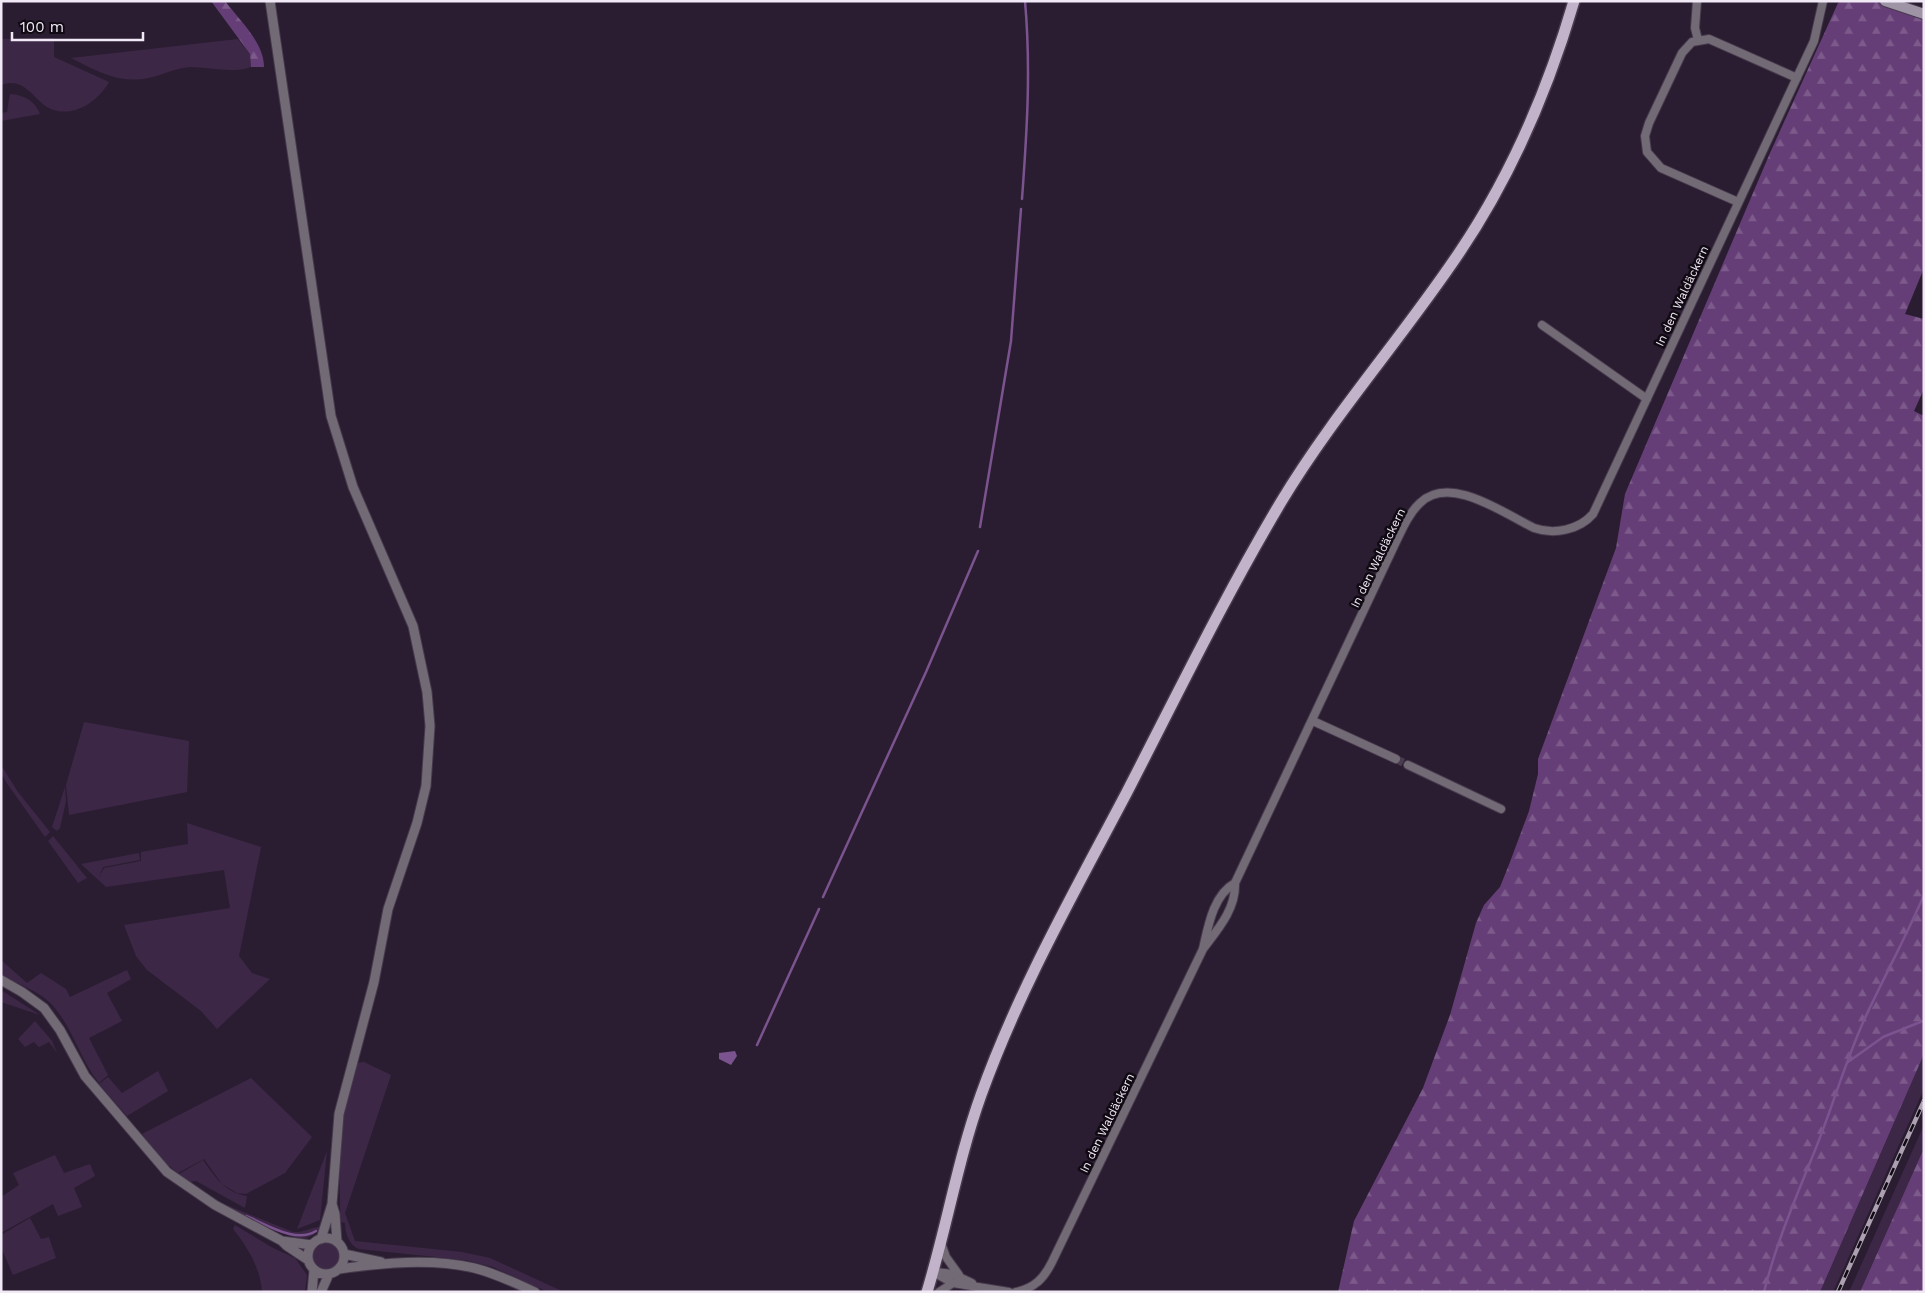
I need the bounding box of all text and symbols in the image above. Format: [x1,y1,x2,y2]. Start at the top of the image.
scale bar [12,10,144,42]
text: 100 m [20,18,64,36]
street label: In den Waldäckern [1653,244,1711,348]
street label: In den Waldäckern [1348,506,1408,610]
street label: In den Waldäckern [1077,1071,1137,1175]

